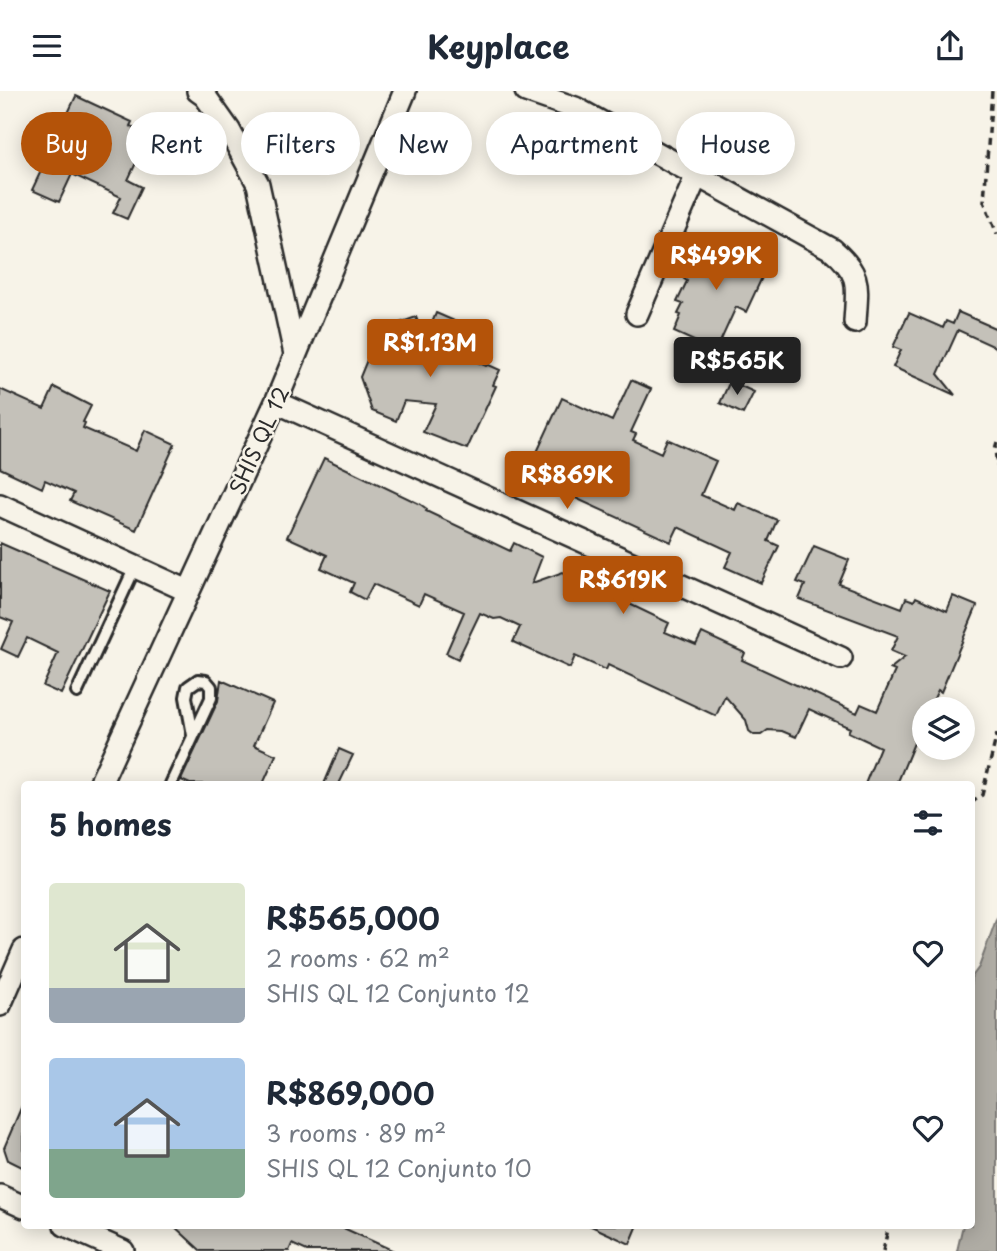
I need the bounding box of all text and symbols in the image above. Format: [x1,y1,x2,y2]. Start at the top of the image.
text: Keyplace [427,22,570,70]
icon: menu [28,27,66,65]
icon: share [931,27,969,65]
chip: Buy [21,112,112,175]
chip: Rent [126,112,227,175]
chip: Filters [241,112,360,175]
chip: New [374,112,472,175]
chip: Apartment [486,112,662,175]
chip: House [676,112,795,175]
pin: R$499K [659,233,773,292]
text: R$499K [670,237,762,272]
pin: R$1.13M [365,320,495,379]
text: R$1.13M [383,324,477,359]
pin: R$565K [680,337,794,397]
text: R$565K [690,342,784,377]
street label: SHIS QL 12 [220,381,296,499]
pin: R$869K [510,451,624,511]
text: R$869K [521,456,613,491]
pin: R$619K [566,557,680,616]
text: R$619K [579,561,667,596]
map controls [912,697,975,760]
button: layers [912,697,975,760]
text: 5 homes [49,801,172,846]
icon: filters [909,804,947,842]
text: R$565,000 [266,895,440,940]
icon: home [105,911,189,995]
icon: heart [909,934,947,972]
text: 2 rooms · 62 m² [266,940,450,975]
text: SHIS QL 12 Conjunto 12 [266,975,530,1010]
text: R$869,000 [266,1070,435,1115]
icon: home [105,1086,189,1170]
icon: heart [909,1109,947,1147]
text: 3 rooms · 89 m² [266,1115,446,1150]
text: SHIS QL 12 Conjunto 10 [266,1150,532,1185]

